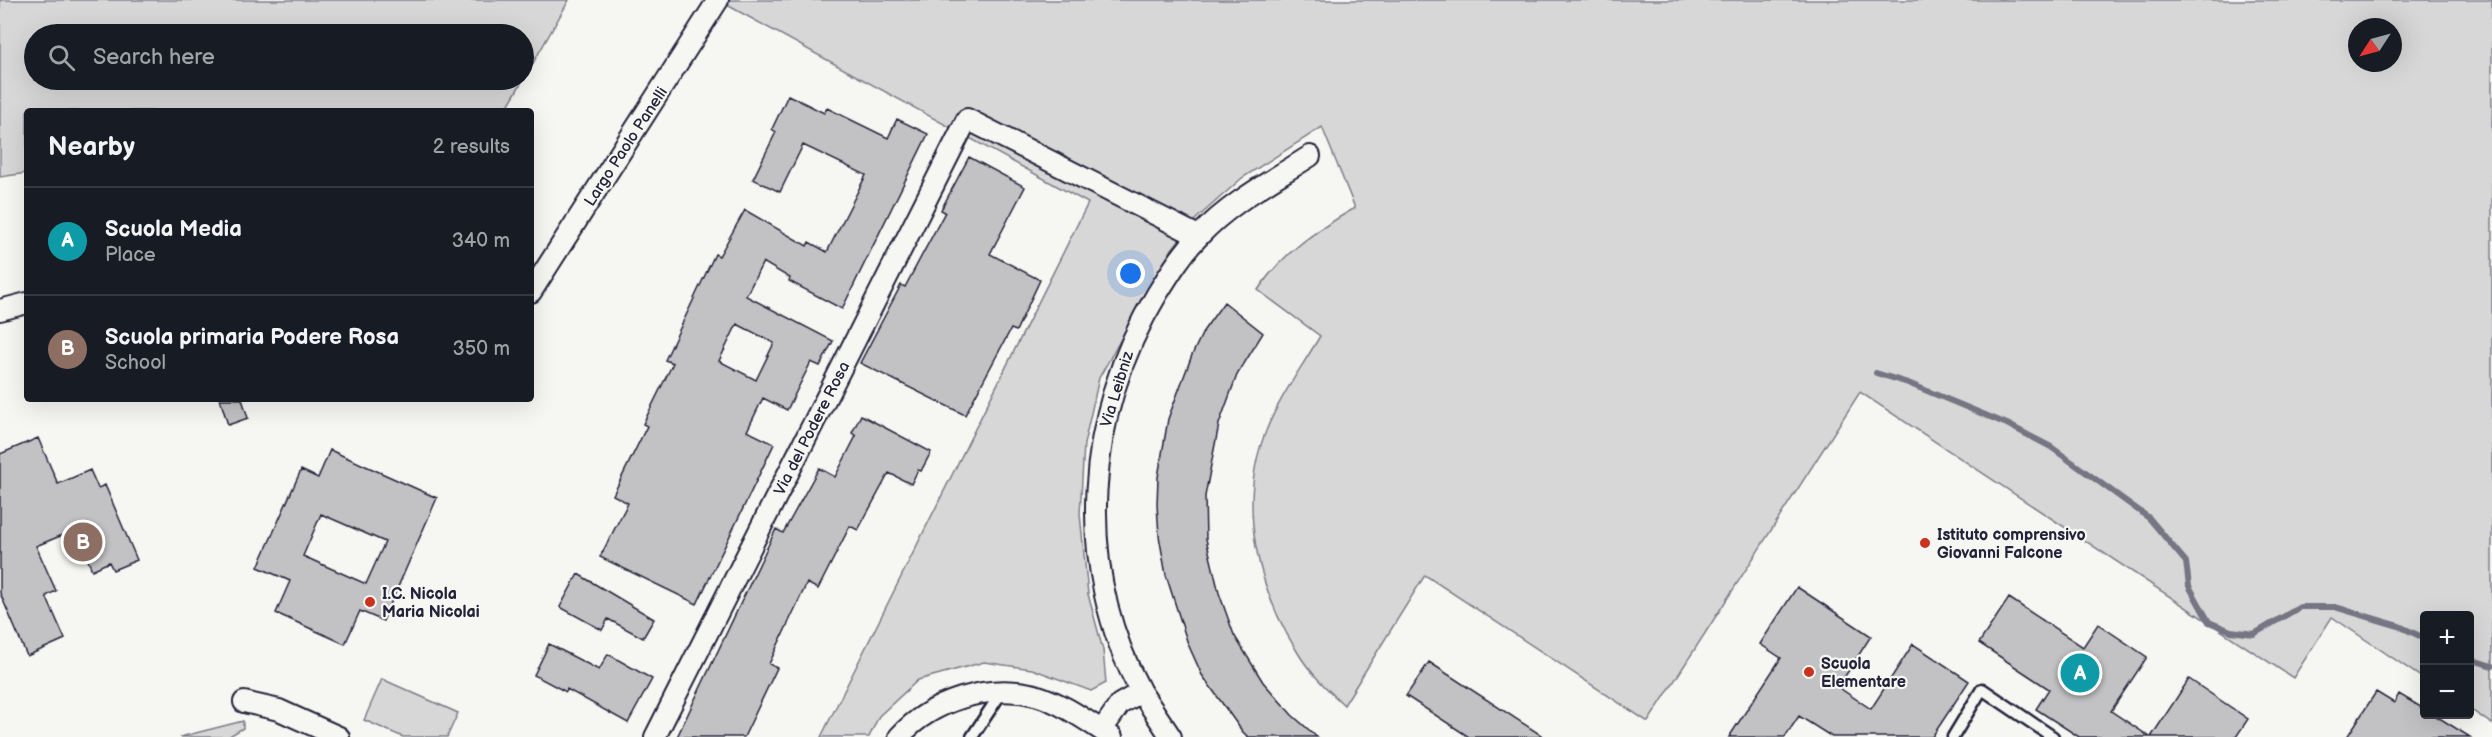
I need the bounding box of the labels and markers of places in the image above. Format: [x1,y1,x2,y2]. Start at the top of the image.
pin: B [64,520,103,564]
place label: Istituto comprensivo Giovanni Falcone [1937,526,2086,563]
marker: Istituto comprensivo Giovanni Falcone [1918,536,1932,550]
place label: I.C. Nicola Maria Nicolai [382,585,480,622]
marker: I.C. Nicola Maria Nicolai [363,595,377,609]
pin: A [2060,650,2100,696]
place label: Scuola Elementare [1821,655,1906,692]
marker: Scuola Elementare [1802,665,1816,679]

